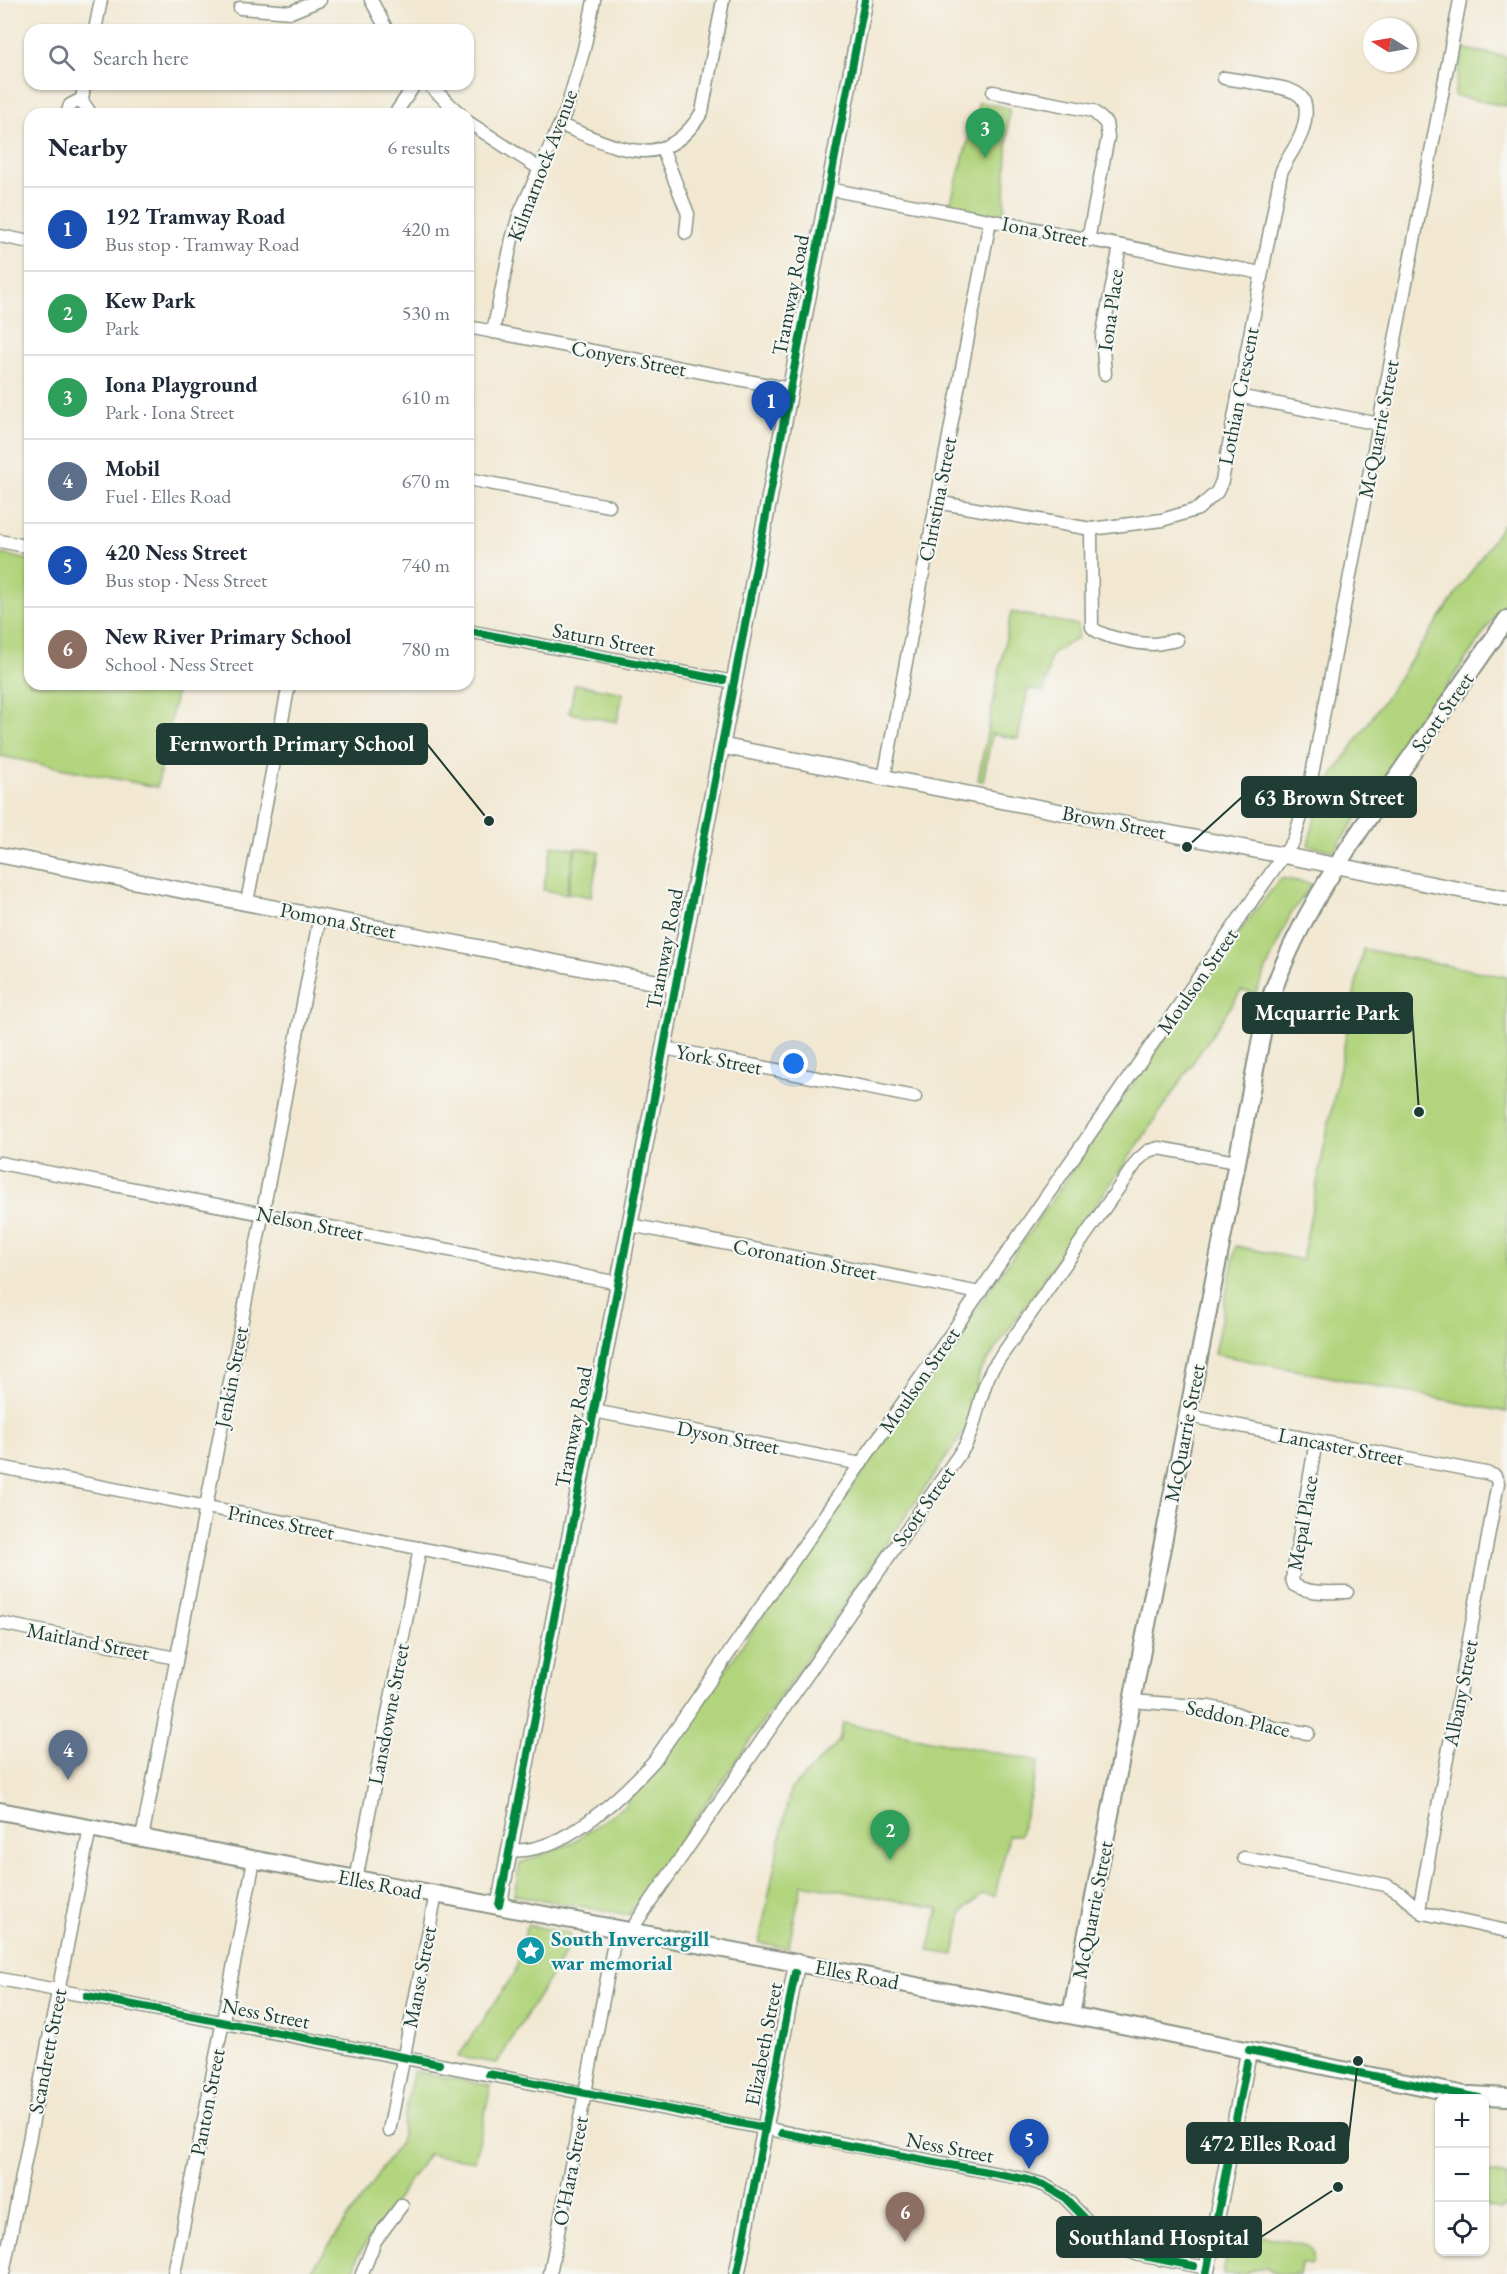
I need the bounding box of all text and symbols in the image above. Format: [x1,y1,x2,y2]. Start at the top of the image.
north arrow [1363,18,1417,72]
search box [24,24,474,90]
icon: search [45,41,78,74]
text: Search here [93,43,188,72]
street label: Kilmarnock Avenue [501,85,583,245]
pin: 3 [966,108,1004,158]
text: Nearby [48,130,128,164]
text: 6 results [387,134,450,160]
text: 192 Tramway Road [105,202,285,231]
street label: Iona Street [1000,209,1091,253]
text: 1 [62,216,73,242]
text: 420 m [402,216,450,242]
text: Bus stop · Tramway Road [105,231,300,257]
street label: Tramway Road [765,232,815,358]
street label: Iona Place [1091,267,1129,353]
text: Kew Park [105,286,196,315]
text: 2 [62,300,73,326]
text: 530 m [402,300,450,326]
text: Park [105,315,139,341]
street label: Lothian Crescent [1211,324,1265,467]
street label: Conyers Street [569,334,689,382]
street label: McQuarrie Street [1351,357,1406,501]
text: Iona Playground [105,370,258,399]
pin: 1 [752,382,790,431]
text: 3 [62,384,73,410]
text: 610 m [402,384,450,410]
text: Park · Iona Street [105,399,234,425]
street label: Christina Street [912,434,962,564]
text: Mobil [105,454,160,483]
text: 4 [62,468,73,494]
text: 670 m [402,468,450,494]
text: Fuel · Elles Road [105,483,231,509]
text: 420 Ness Street [105,538,247,567]
text: 5 [62,552,73,578]
text: 740 m [402,552,450,578]
text: Bus stop · Ness Street [105,567,267,593]
street label: Saturn Street [550,616,658,662]
text: New River Primary School [105,622,352,651]
text: 6 [62,636,73,662]
text: 780 m [402,636,450,662]
text: School · Ness Street [105,651,254,677]
street label: Scott Street [1405,666,1480,757]
callout: Fernworth Primary School [157,724,427,764]
text: Fernworth Primary School [169,729,415,758]
callout: 63 Brown Street [1242,777,1416,817]
text: 63 Brown Street [1254,783,1405,812]
street label: Brown Street [1060,799,1169,845]
street label: Tramway Road [639,886,689,1012]
street label: Pomona Street [278,896,399,945]
street label: Moulson Street [1150,922,1244,1039]
callout: Mcquarrie Park [1243,993,1412,1033]
text: Mcquarrie Park [1255,998,1400,1027]
street label: York Street [673,1037,765,1081]
your location [779,1049,808,1078]
street label: Nelson Street [254,1199,366,1247]
street label: Coronation Street [731,1232,880,1286]
street label: Moulson Street [872,1321,966,1438]
street label: Jenkin Street [208,1324,254,1432]
street label: McQuarrie Street [1157,1361,1212,1505]
street label: Tramway Road [548,1364,598,1490]
street label: Dyson Street [675,1414,782,1460]
street label: Lancaster Street [1276,1421,1406,1471]
street label: Scott Street [886,1460,961,1551]
street label: Mepal Place [1280,1473,1324,1573]
street label: Princes Street [225,1498,337,1546]
street label: Maitland Street [25,1616,152,1666]
street label: Albany Street [1436,1637,1484,1750]
street label: Lansdowne Street [361,1641,415,1787]
street label: Seddon Place [1183,1693,1293,1743]
pin: 4 [48,1730,88,1780]
pin: 2 [870,1810,910,1860]
street label: McQuarrie Street [1065,1838,1120,1982]
street label: Elles Road [336,1863,425,1905]
street label: Manse Street [396,1923,442,2030]
place label: South Invercargill war memorial [551,1925,709,1976]
place icon: South Invercargill war memorial [514,1934,546,1966]
street label: Elles Road [813,1953,902,1995]
street label: Elizabeth Street [738,1980,788,2108]
street label: Scandrett Street [22,1986,72,2116]
street label: Ness Street [220,1991,313,2035]
street label: Panton Street [183,2046,231,2158]
map controls [1435,2094,1489,2256]
button: + [1435,2094,1489,2148]
street label: O'Hara Street [546,2113,594,2228]
pin: 5 [1010,2120,1048,2169]
callout: 472 Elles Road [1187,2123,1348,2163]
street label: Ness Street [904,2125,997,2169]
text: 472 Elles Road [1200,2129,1336,2158]
button: − [1435,2148,1489,2202]
pin: 6 [886,2192,924,2242]
button: locate [1435,2202,1489,2256]
callout: Southland Hospital [1057,2217,1261,2257]
text: Southland Hospital [1069,2223,1249,2252]

